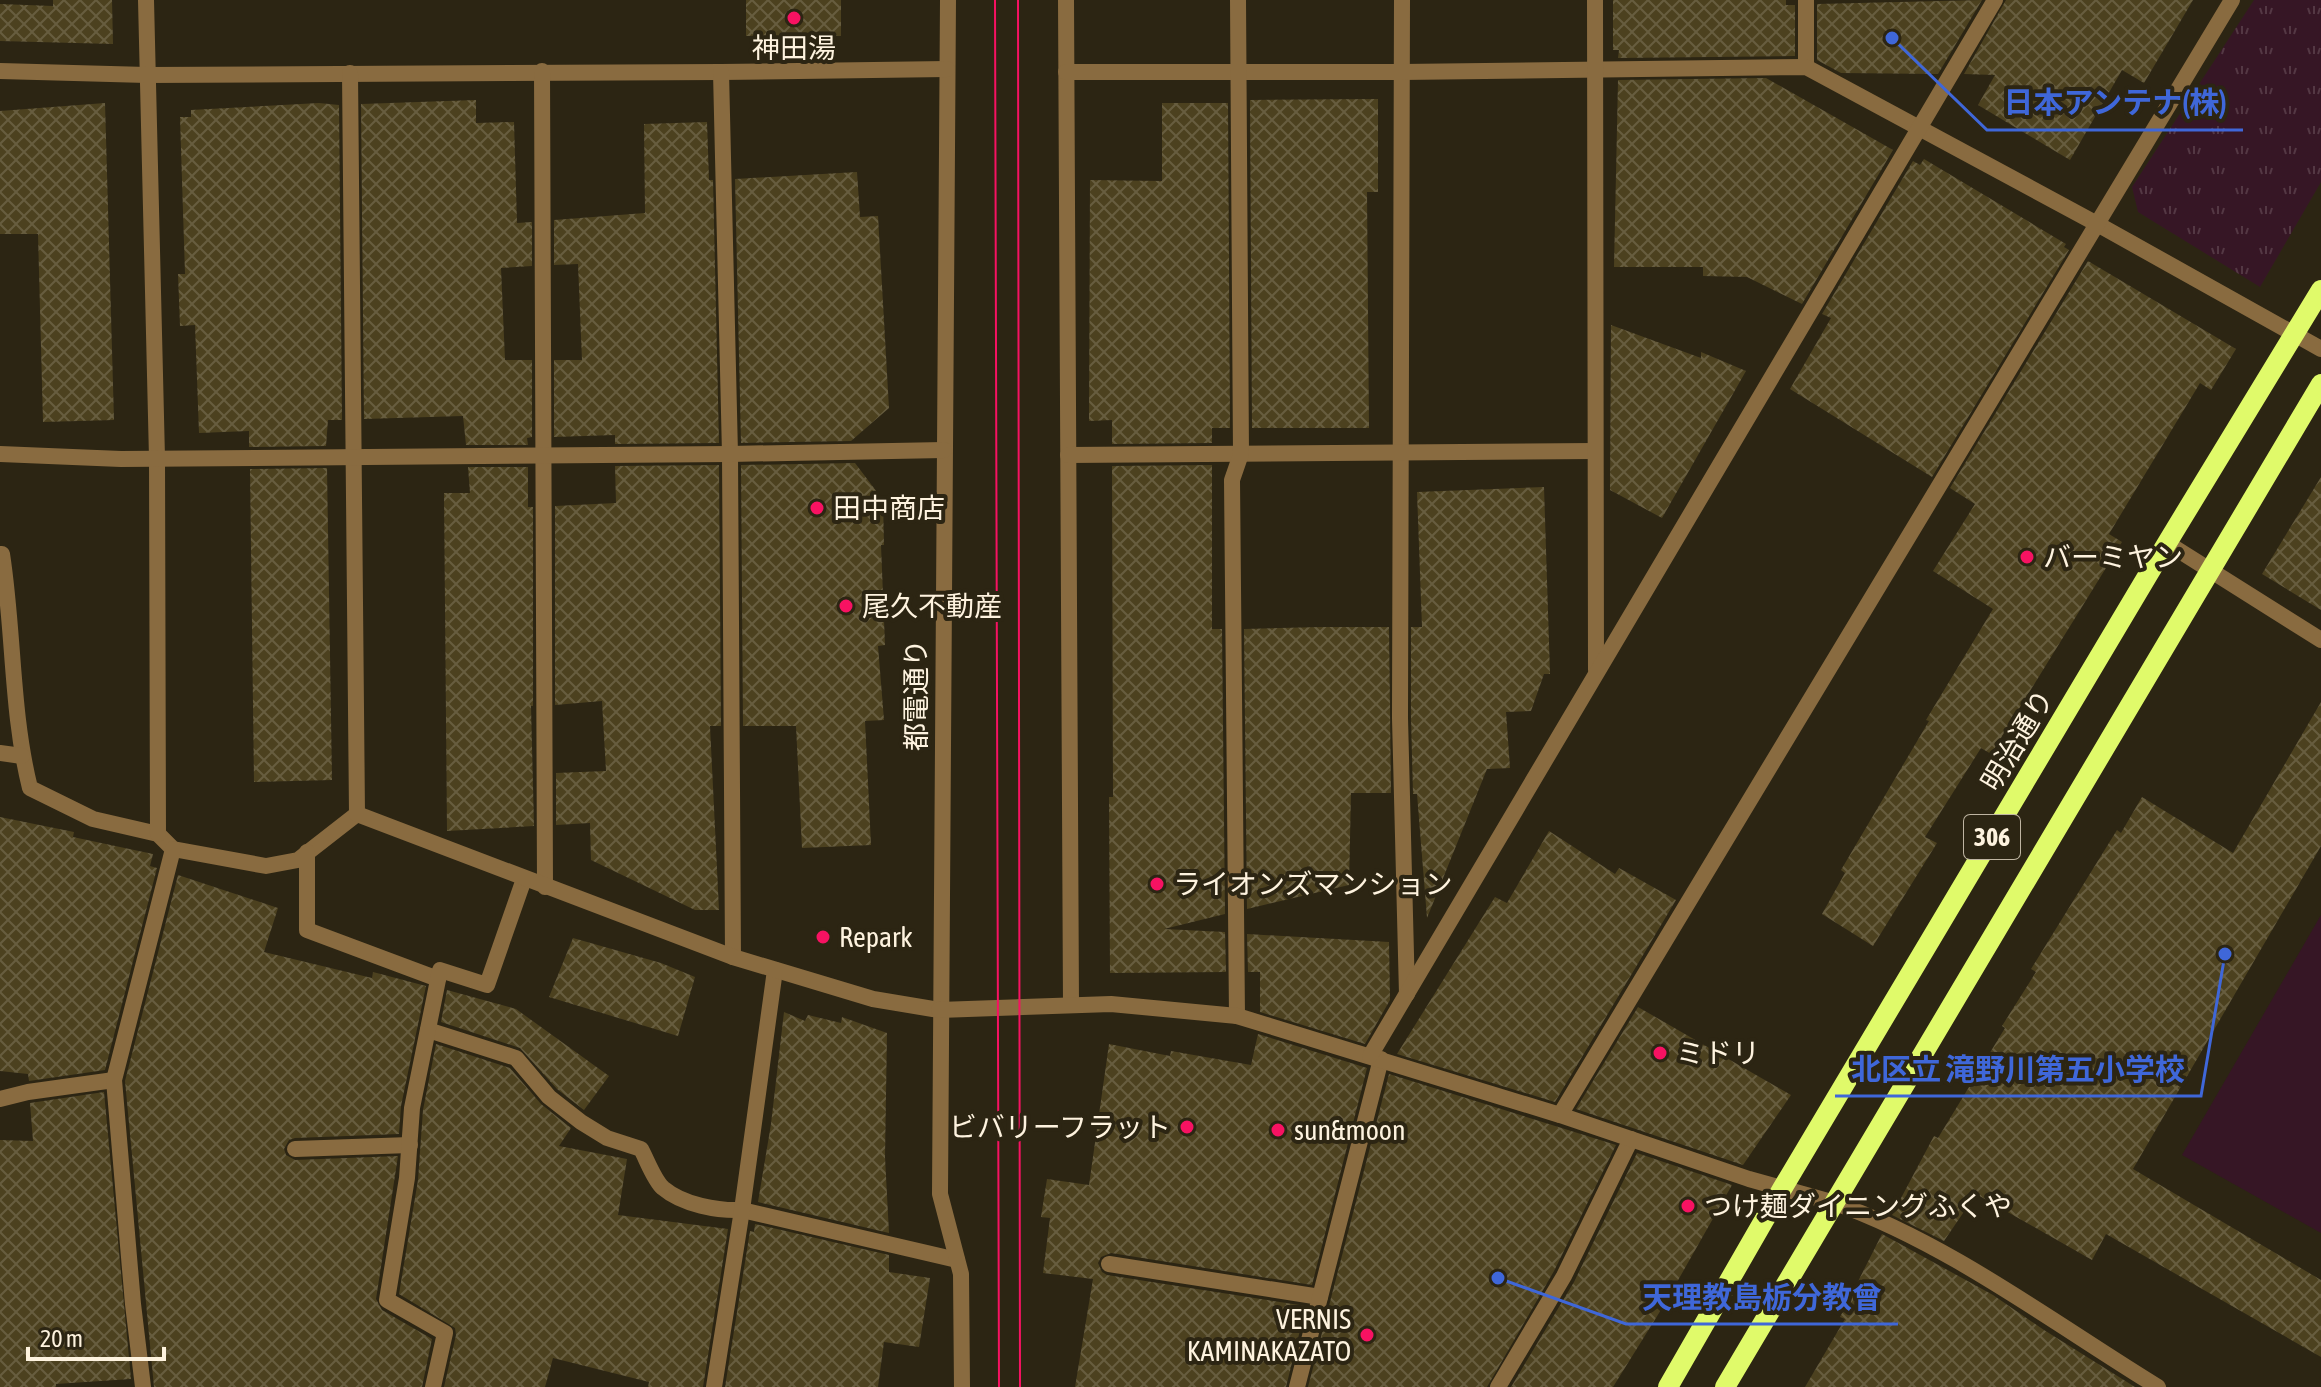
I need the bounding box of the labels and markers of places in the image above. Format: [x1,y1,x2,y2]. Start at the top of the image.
marker: 神田湯 [785,9,803,27]
place label: 神田湯 [752,32,836,64]
callout: 日本アンテナ(株) [1987,76,2243,130]
place label: 田中商店 [833,492,945,524]
marker: 田中商店 [808,499,826,517]
place label: バーミヤン [2043,541,2183,573]
marker: バーミヤン [2018,548,2036,566]
place label: 尾久不動産 [862,590,1002,622]
marker: 尾久不動産 [837,597,855,615]
place label: ライオンズマンション [1173,868,1452,900]
marker: ライオンズマンション [1148,875,1166,893]
place label: Repark [839,921,913,953]
marker: Repark [814,928,832,946]
place label: ミドリ [1676,1037,1760,1069]
callout: 北区立 滝野川第五小学校 [1835,1042,2201,1096]
marker: ミドリ [1651,1044,1669,1062]
place label: ビバリーフラット [949,1111,1171,1143]
place label: sun&moon [1294,1114,1406,1146]
marker: ビバリーフラット [1178,1118,1196,1136]
marker: sun&moon [1269,1121,1287,1139]
place label: つけ麺ダイニングふくや [1704,1190,2012,1222]
marker: つけ麺ダイニングふくや [1679,1197,1697,1215]
callout: 天理教島栃分教曾 [1626,1270,1898,1324]
place label: VERNIS KAMINAKAZATO [1187,1303,1351,1367]
marker: VERNIS KAMINAKAZATO [1358,1326,1376,1344]

